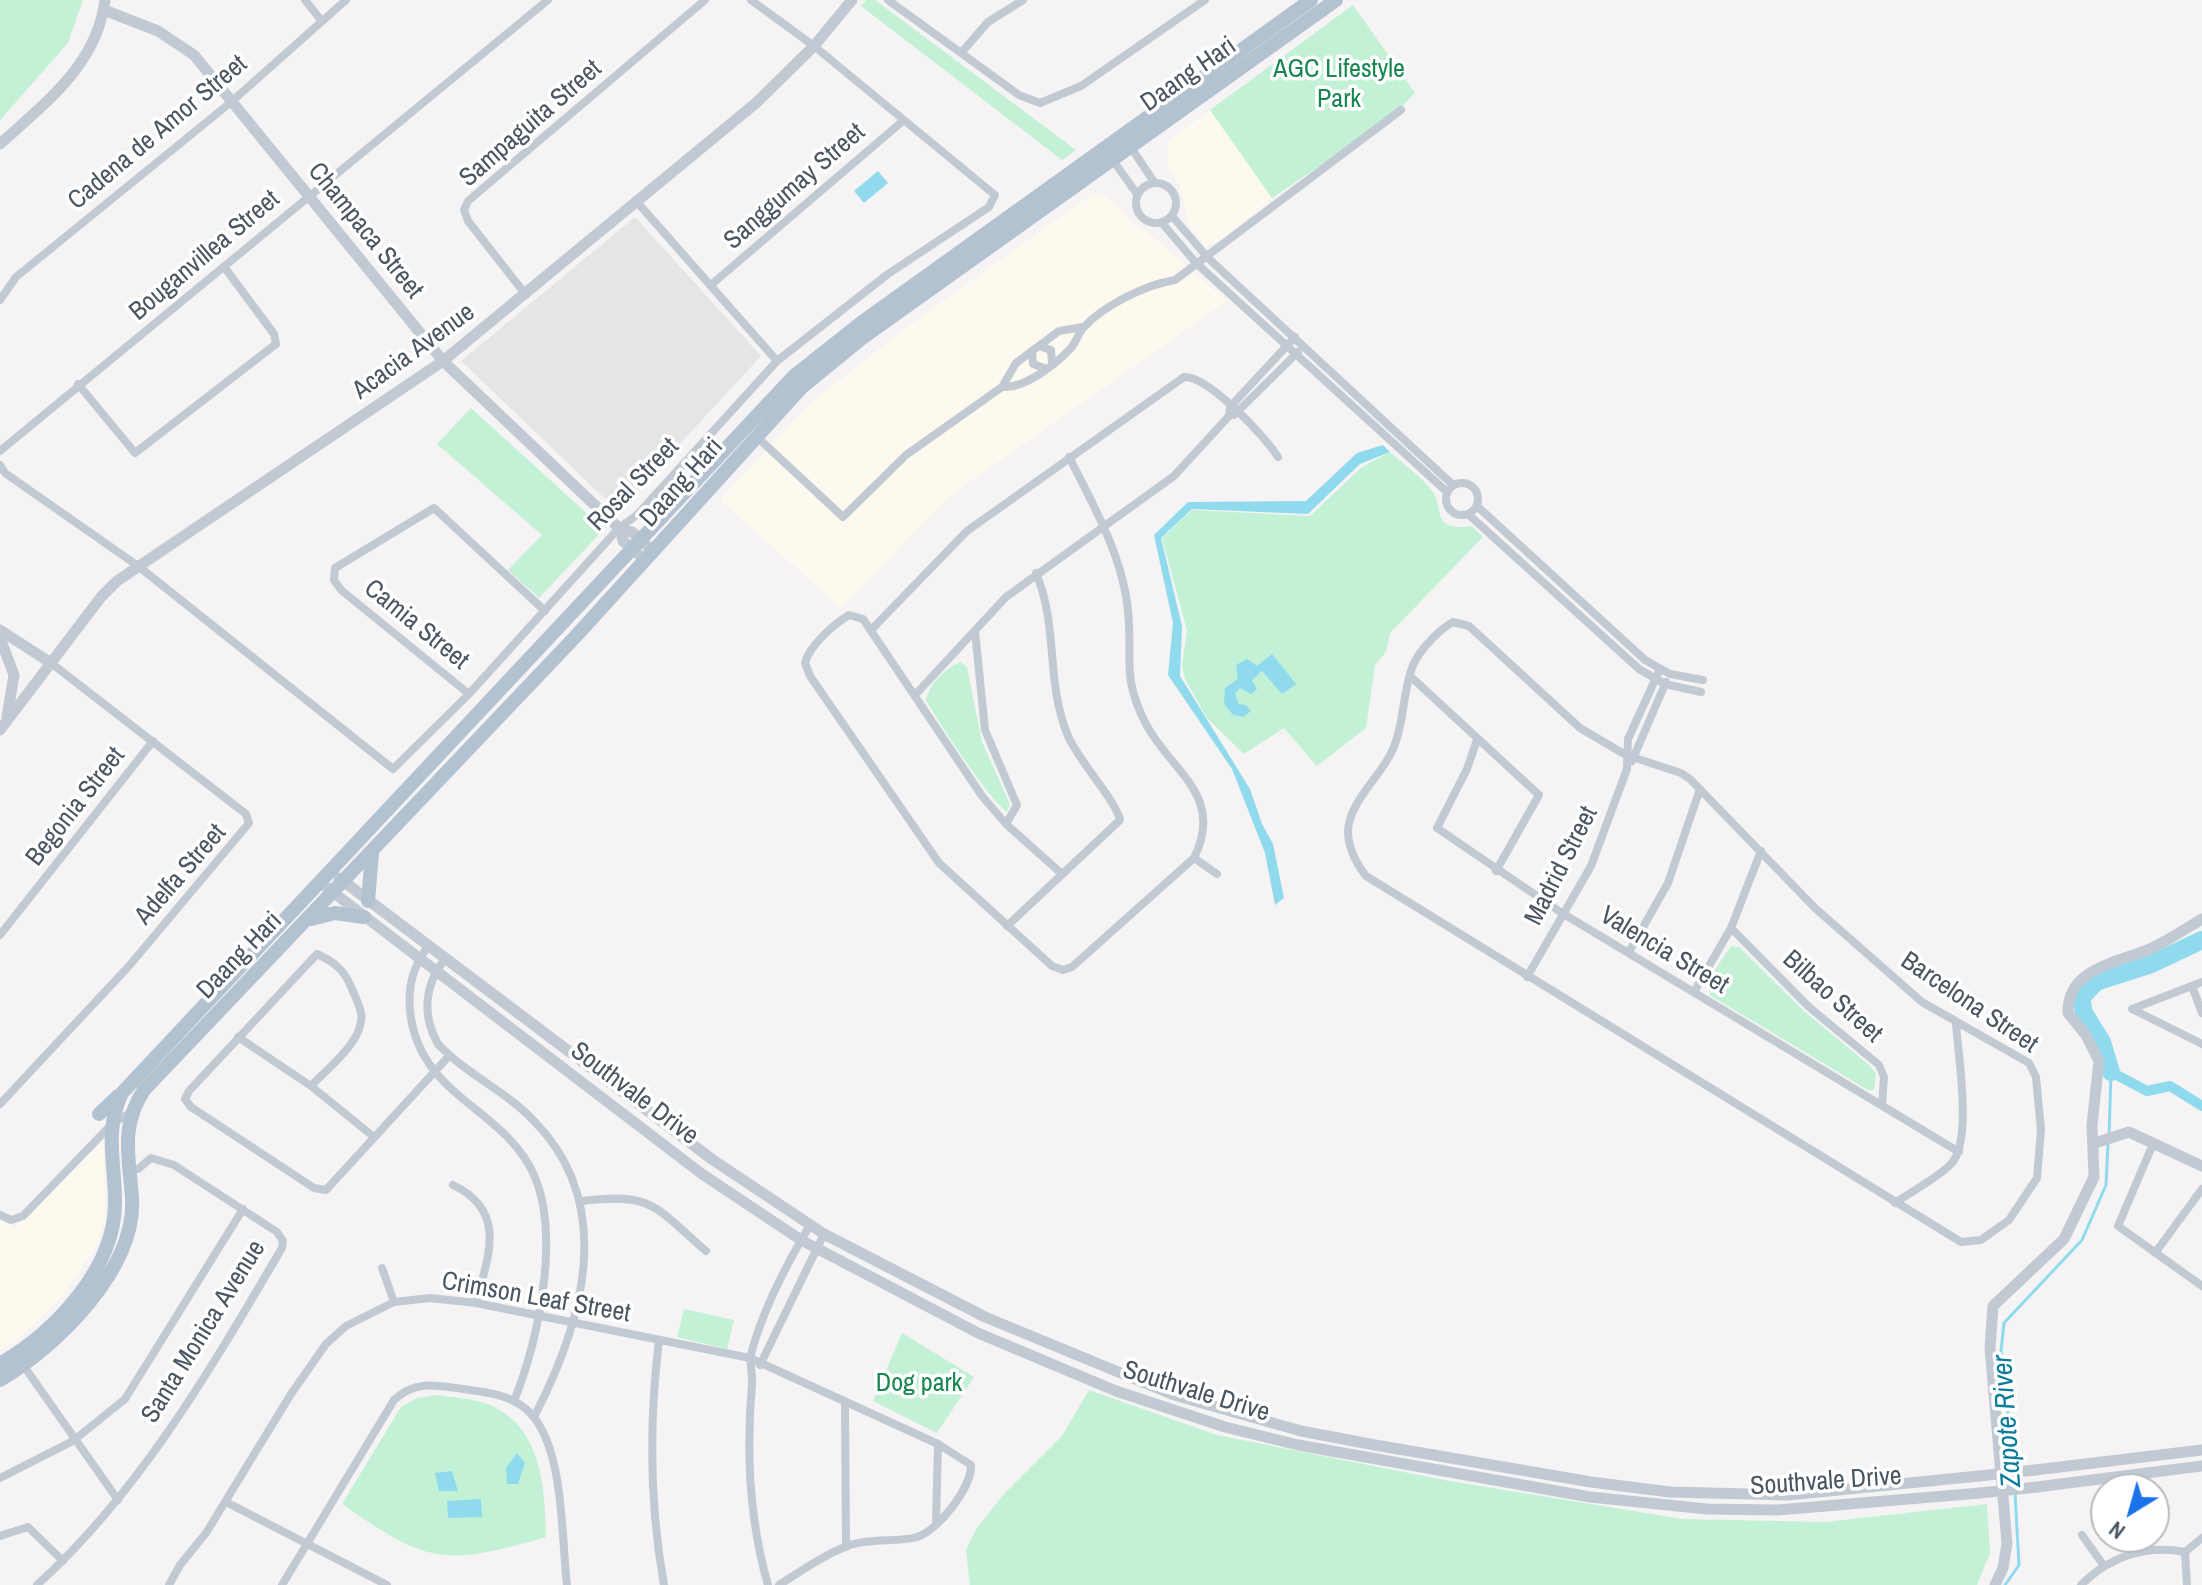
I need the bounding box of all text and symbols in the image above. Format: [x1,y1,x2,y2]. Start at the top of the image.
street label: Daang Hari [1135,31,1243,119]
street label: Cadena de Amor Street [62,49,254,217]
street label: Sampaguita Street [454,54,608,194]
park label: AGC Lifestyle Park [1273,54,1405,116]
street label: Sanggumay Street [718,117,872,257]
street label: Champaca Street [301,157,429,305]
street label: Bouganvillea Street [124,184,286,328]
street label: Acacia Avenue [347,297,481,407]
street label: Rosal Street [582,432,686,538]
street label: Daang Hari [634,432,730,534]
street label: Camia Street [357,573,475,677]
street label: Begonia Street [20,741,132,873]
street label: Madrid Street [1519,801,1605,931]
street label: Adelfa Street [129,818,233,932]
street label: Valencia Street [1594,900,1734,1002]
street label: Daang Hari [191,906,289,1006]
street label: Bilbao Street [1776,944,1888,1050]
street label: Barcelona Street [1894,946,2044,1060]
street label: Southvale Drive [564,1036,704,1152]
street label: Santa Monica Avenue [135,1235,273,1429]
street label: Crimson Leaf Street [439,1266,633,1330]
water label: Zapote River [1987,1354,2029,1488]
street label: Southvale Drive [1119,1355,1273,1429]
park label: Dog park [876,1368,962,1400]
street label: Southvale Drive [1749,1461,1903,1503]
north arrow [2090,1473,2170,1553]
text: N [2103,1515,2131,1546]

